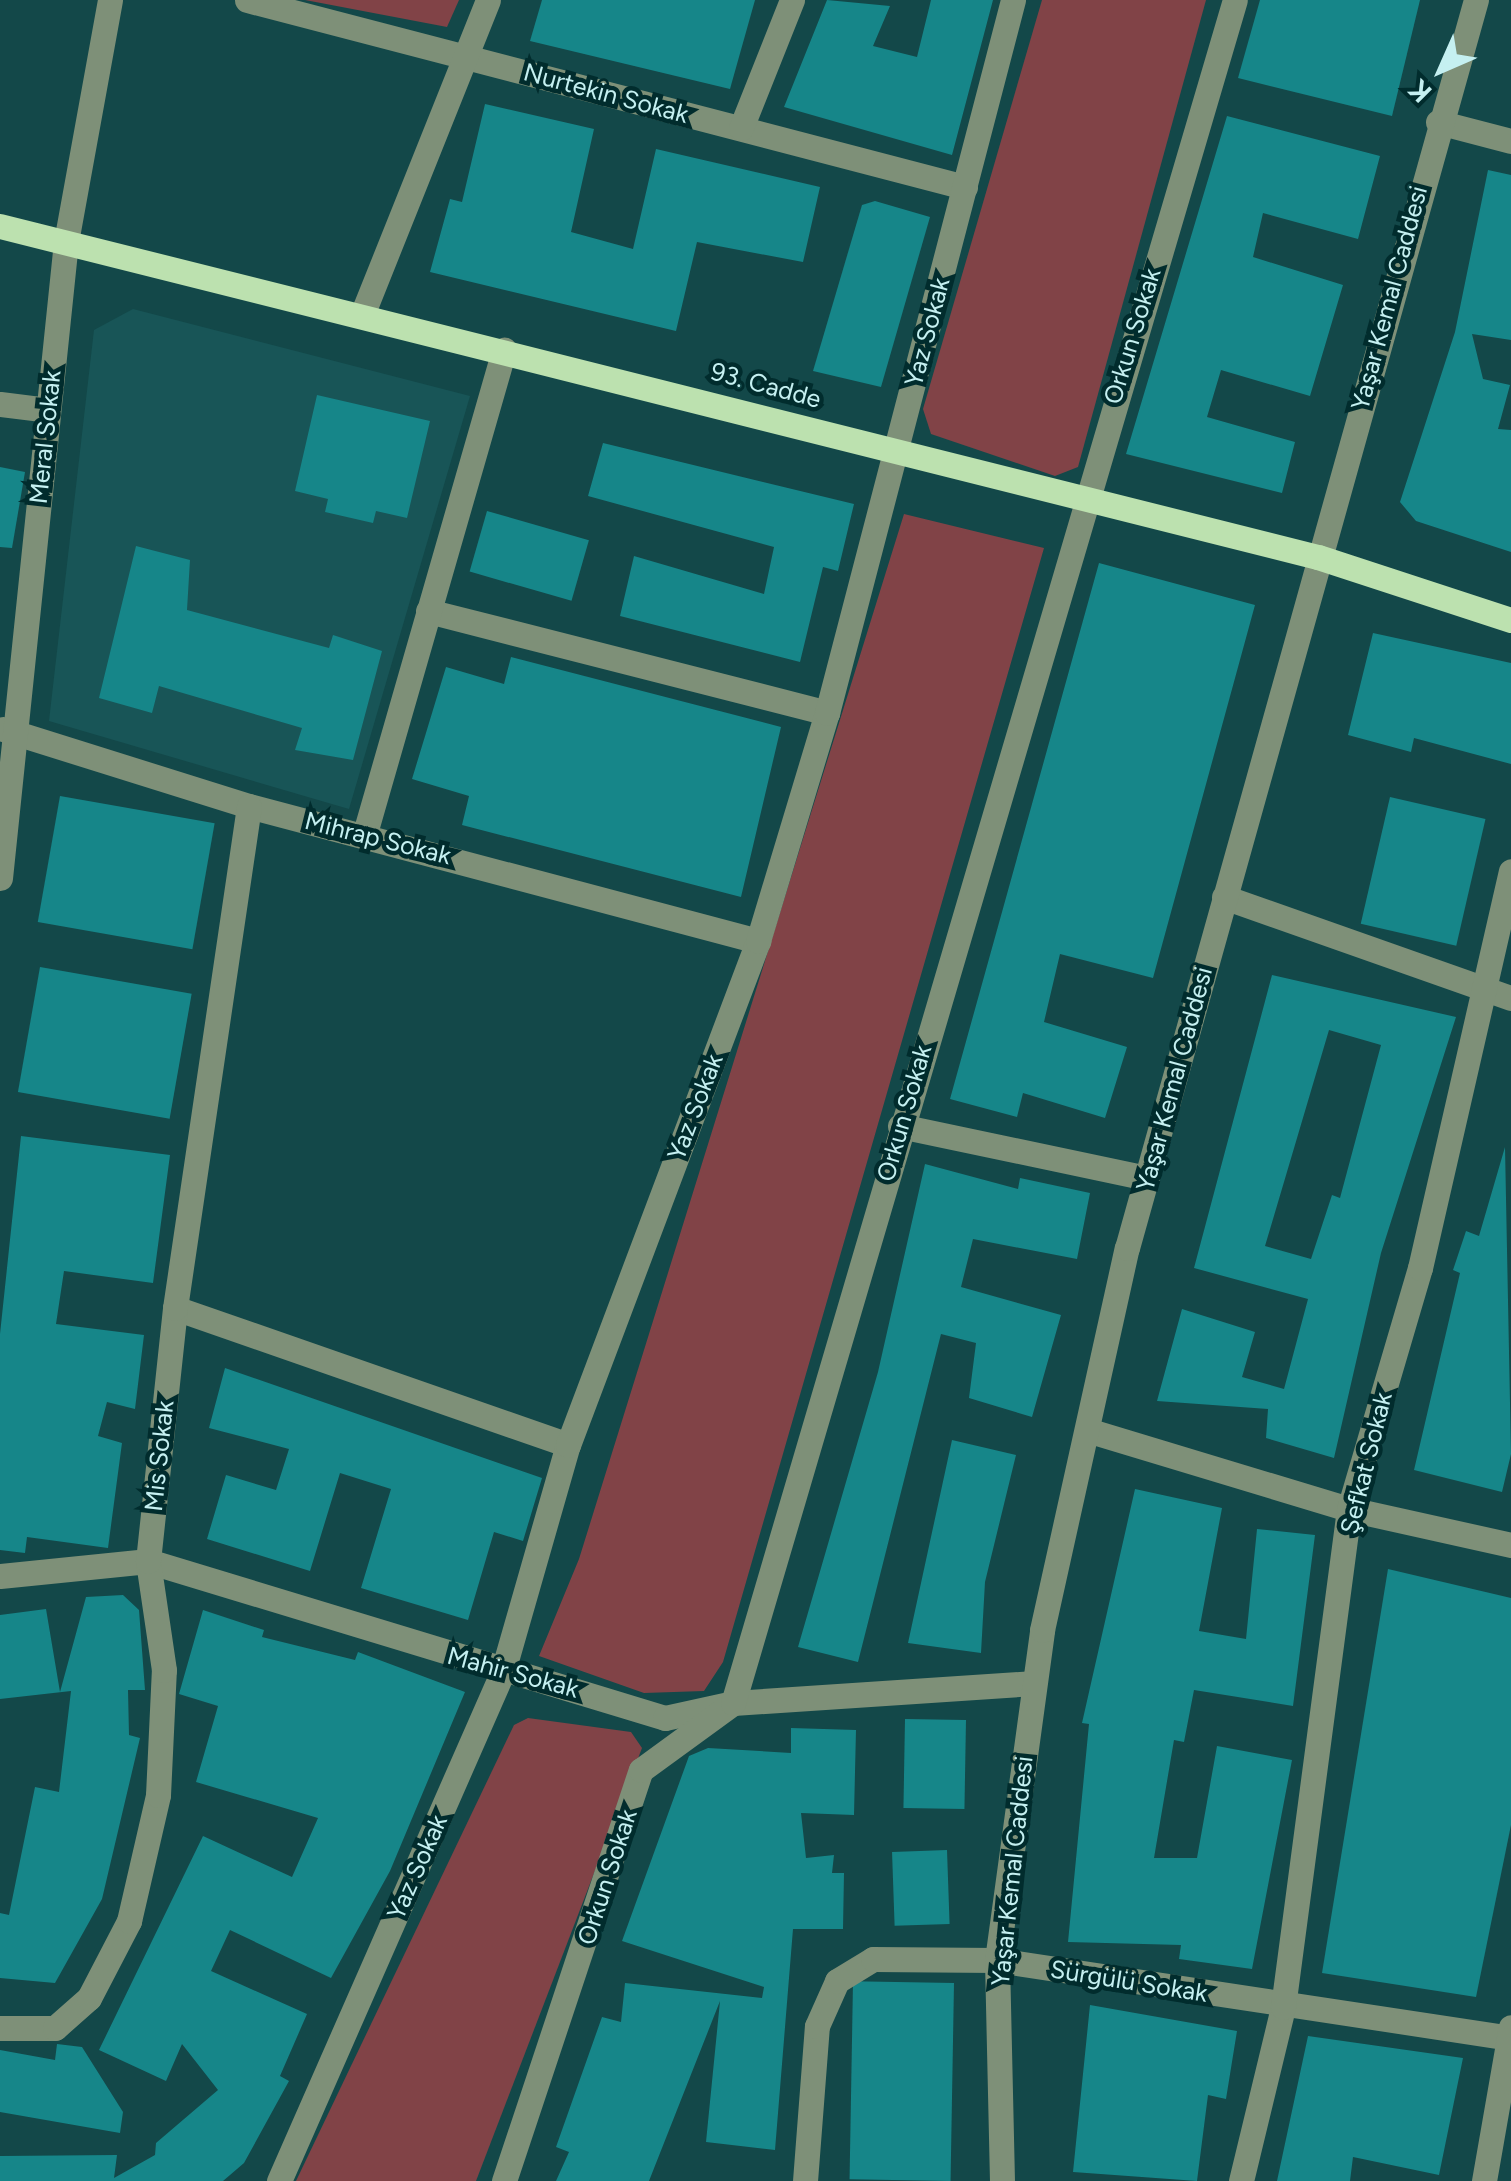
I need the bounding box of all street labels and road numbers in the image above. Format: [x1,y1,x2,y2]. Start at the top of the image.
street label: Nurtekin Sokak [520,57,692,129]
street label: Yaşar Kemal Caddesi [1345,183,1433,413]
street label: Orkun Sokak [1097,264,1167,408]
street label: Yaz Sokak [898,274,956,390]
street label: 93. Cadde [708,356,824,414]
street label: Meral Sokak [23,369,67,505]
street label: Mihrap Sokak [302,805,454,871]
street label: Yaşar Kemal Caddesi [1130,964,1218,1194]
street label: Orkun Sokak [870,1041,938,1185]
street label: Yaz Sokak [661,1050,729,1164]
street label: Şefkat Sokak [1334,1389,1398,1537]
street label: Mis Sokak [138,1399,180,1513]
street label: Mahir Sokak [444,1640,582,1704]
street label: Yaşar Kemal Caddesi [985,1755,1039,1987]
street label: Orkun Sokak [571,1805,643,1949]
street label: Yaz Sokak [381,1810,453,1924]
street label: Sürgülü Sokak [1048,1954,1210,2008]

